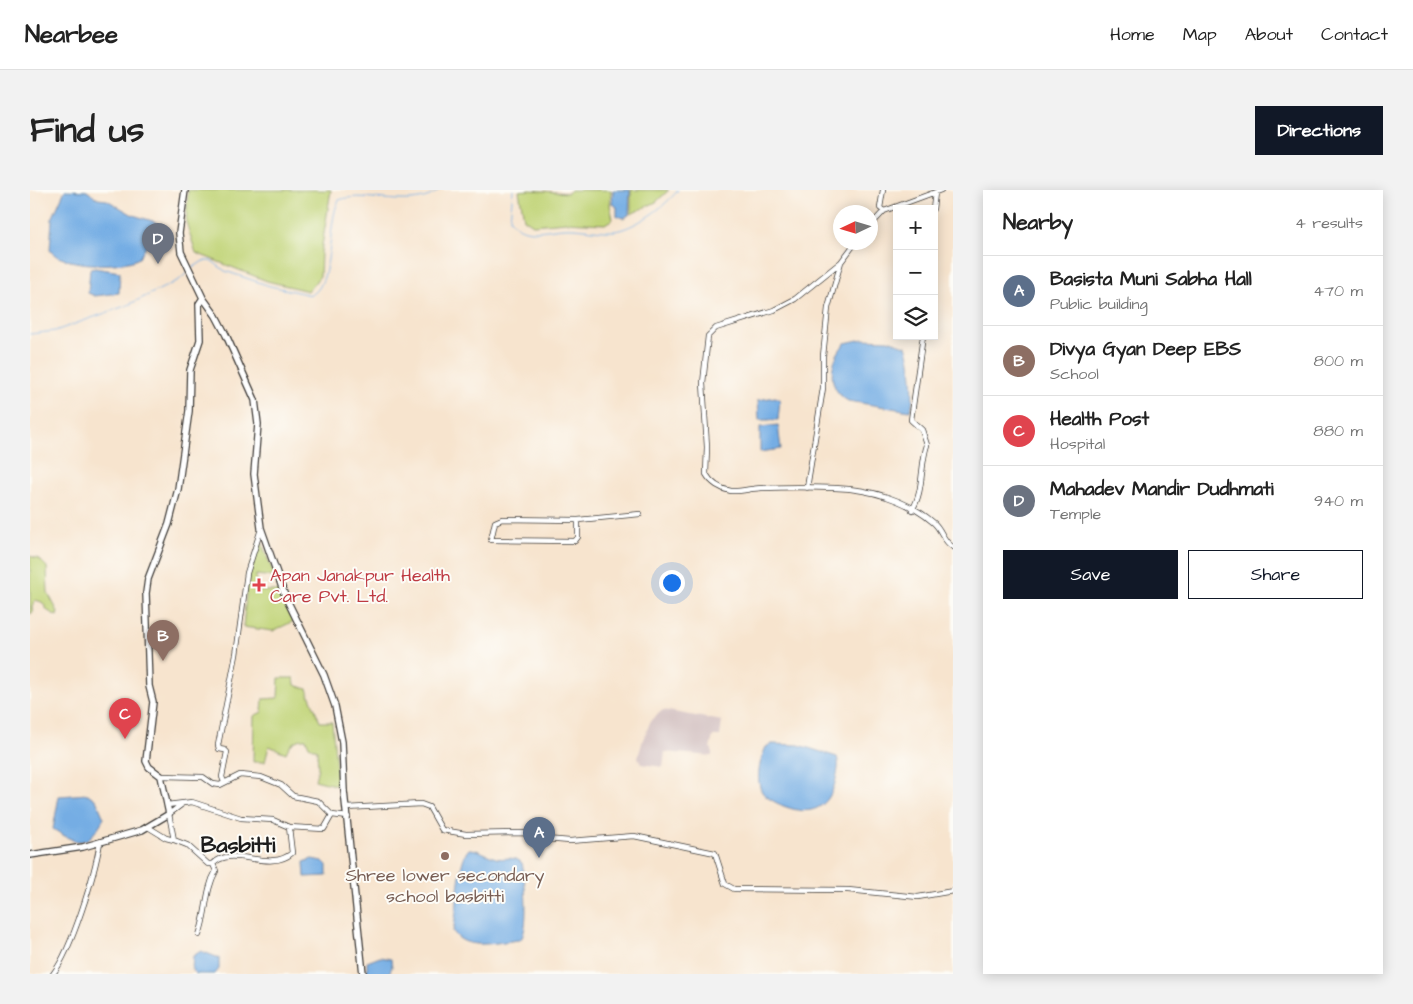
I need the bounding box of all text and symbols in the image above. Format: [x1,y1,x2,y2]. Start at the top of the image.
text: Nearbee [25,18,118,52]
text: Home [1110,22,1155,47]
text: Map [1183,22,1217,47]
text: About [1245,22,1293,47]
text: Contact [1321,22,1388,47]
text: Find us [30,106,144,155]
button: Directions [1255,106,1383,155]
north arrow [833,205,878,250]
map controls [893,205,938,340]
button: + [893,205,938,250]
text: Nearby [1003,208,1073,237]
text: 4 results [1295,212,1363,234]
pin: D [142,223,174,264]
button: − [893,250,938,295]
text: Basista Muni Sabha Hall [1050,266,1252,293]
text: A [1014,280,1024,302]
text: 470 m [1313,280,1363,302]
text: Public building [1050,293,1148,315]
button: layers [893,295,938,340]
text: Divya Gyan Deep EBS [1050,336,1241,363]
text: B [1013,350,1025,372]
text: 800 m [1314,350,1363,372]
text: School [1050,363,1099,385]
text: Health Post [1050,406,1149,433]
text: C [1013,420,1025,442]
text: 880 m [1313,420,1363,442]
text: Hospital [1050,433,1105,455]
text: Mahadev Mandir Dudhmati [1050,476,1274,503]
text: D [1014,490,1024,512]
text: 940 m [1314,490,1363,512]
text: Temple [1050,503,1101,525]
button: Save [1003,550,1178,599]
button: Share [1188,550,1363,599]
place label: Apan Janakpur Health Care Pvt. Ltd. [270,563,450,609]
your location [659,570,685,596]
marker: Apan Janakpur Health Care Pvt. Ltd. [252,578,266,592]
pin: B [147,620,179,661]
pin: C [109,698,141,739]
pin: A [523,817,555,858]
district label: Basbitti [201,830,276,861]
marker: Shree lower secondary school basbitti [439,850,451,862]
place label: Shree lower secondary school basbitti [346,863,545,909]

